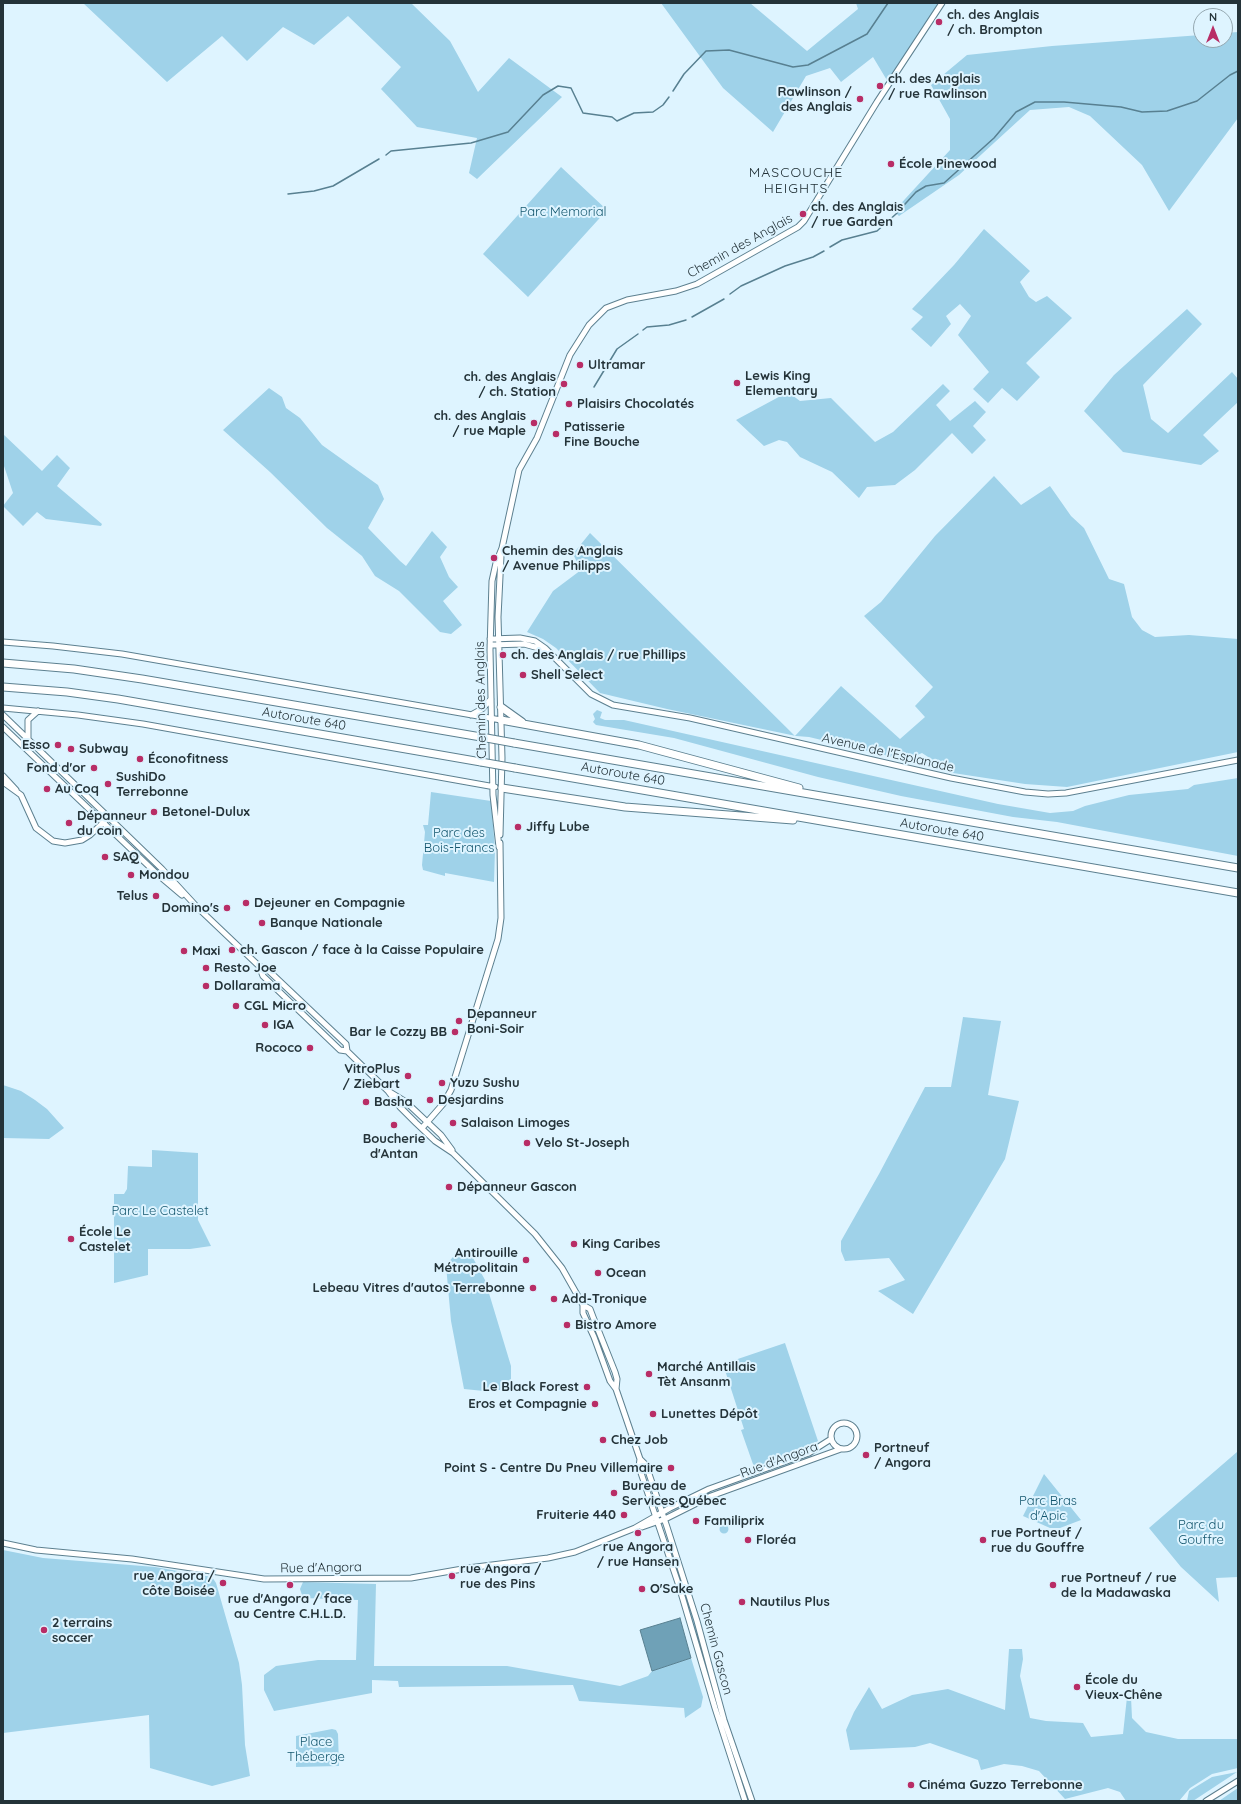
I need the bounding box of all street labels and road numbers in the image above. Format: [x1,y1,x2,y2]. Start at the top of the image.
street label: Chemin des Anglais [685,211,795,281]
street label: Chemin des Anglais [472,641,490,759]
street label: Autoroute 640 [261,704,347,734]
street label: Avenue de l'Esplanade [820,730,956,776]
street label: Autoroute 640 [580,759,666,789]
street label: Autoroute 640 [899,815,985,845]
street label: Rue d'Angora [738,1439,820,1481]
street label: Rue d'Angora [280,1559,362,1577]
street label: Chemin Gascon [696,1601,736,1697]

